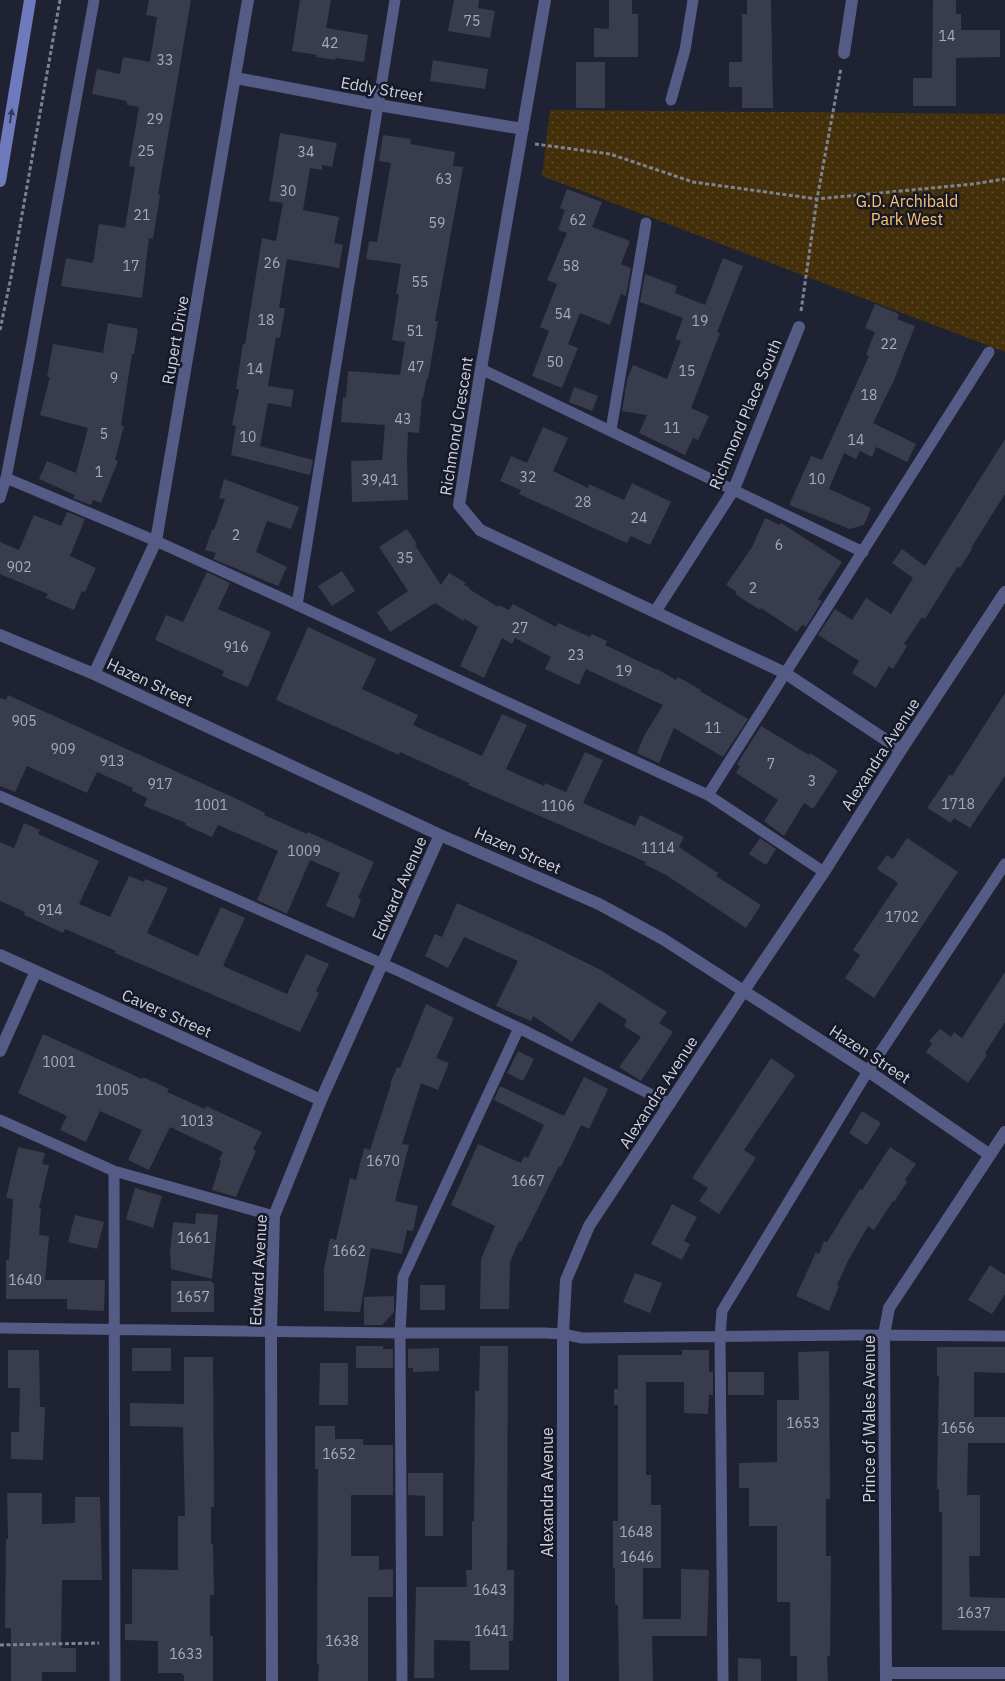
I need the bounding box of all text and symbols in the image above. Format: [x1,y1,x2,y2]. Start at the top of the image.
house number: 75 [464,12,480,30]
house number: 14 [939,27,955,45]
house number: 42 [322,34,338,52]
house number: 33 [157,51,173,69]
street label: Eddy Street [339,72,425,106]
one-way arrow [7,108,15,124]
house number: 29 [147,110,163,128]
house number: 25 [138,142,154,160]
house number: 34 [298,143,314,161]
house number: 63 [436,170,452,188]
house number: 30 [280,182,296,200]
park label: G.D. Archibald Park West [856,191,958,229]
house number: 21 [134,206,150,224]
house number: 62 [570,211,586,229]
house number: 59 [429,214,445,232]
house number: 26 [264,254,280,272]
house number: 17 [123,257,139,275]
house number: 58 [563,257,579,275]
house number: 55 [412,273,428,291]
street label: Rupert Drive [157,294,193,386]
house number: 54 [555,305,571,323]
house number: 18 [258,311,274,329]
house number: 19 [692,312,708,330]
house number: 51 [407,322,423,340]
house number: 22 [881,335,897,353]
street label: Richmond Place South [704,336,786,492]
house number: 50 [547,353,563,371]
street label: Richmond Crescent [435,355,477,497]
house number: 47 [408,358,424,376]
house number: 14 [247,360,263,378]
house number: 15 [679,362,695,380]
house number: 9 [110,369,118,387]
house number: 18 [861,386,877,404]
house number: 43 [395,410,411,428]
house number: 11 [664,419,680,437]
house number: 5 [100,425,108,443]
house number: 10 [240,428,256,446]
house number: 14 [848,431,864,449]
house number: 1 [95,463,103,481]
house number: 32 [520,468,536,486]
house number: 10 [809,470,825,488]
house number: 39,41 [361,471,399,489]
house number: 28 [575,493,591,511]
house number: 24 [631,509,647,527]
house number: 2 [232,526,240,544]
house number: 6 [775,536,783,554]
house number: 35 [397,549,413,567]
house number: 902 [6,558,32,576]
house number: 2 [749,579,757,597]
house number: 27 [512,619,528,637]
house number: 916 [223,638,249,656]
house number: 23 [568,646,584,664]
street label: Hazen Street [104,653,196,711]
house number: 19 [616,662,632,680]
street label: Alexandra Avenue [836,694,924,814]
house number: 905 [11,712,37,730]
house number: 11 [705,719,721,737]
house number: 909 [50,740,76,758]
house number: 913 [99,752,125,770]
house number: 7 [767,755,775,773]
house number: 3 [808,772,816,790]
house number: 917 [147,775,173,793]
house number: 1718 [941,795,975,813]
house number: 1001 [194,796,228,814]
house number: 1106 [541,797,575,815]
street label: Hazen Street [472,822,564,878]
street label: Edward Avenue [367,833,431,943]
house number: 1114 [641,839,675,857]
house number: 1009 [287,842,321,860]
house number: 914 [37,901,63,919]
house number: 1702 [885,908,919,926]
street label: Cavers Street [119,984,215,1042]
street label: Hazen Street [826,1020,914,1088]
street label: Alexandra Avenue [614,1032,702,1152]
house number: 1001 [42,1053,76,1071]
house number: 1005 [95,1081,129,1099]
house number: 1013 [180,1112,214,1130]
house number: 1670 [366,1152,400,1170]
house number: 1667 [511,1172,545,1190]
street label: Edward Avenue [245,1214,271,1326]
house number: 1661 [177,1229,211,1247]
house number: 1662 [332,1242,366,1260]
house number: 1640 [8,1271,42,1289]
house number: 1657 [176,1288,210,1306]
street label: Prince of Wales Avenue [859,1335,879,1503]
house number: 1653 [786,1414,820,1432]
house number: 1656 [941,1419,975,1437]
street label: Alexandra Avenue [537,1427,557,1557]
house number: 1652 [322,1445,356,1463]
house number: 1648 [619,1523,653,1541]
house number: 1646 [620,1548,654,1566]
house number: 1643 [473,1581,507,1599]
house number: 1637 [957,1604,991,1622]
house number: 1641 [474,1622,508,1640]
house number: 1638 [325,1632,359,1650]
house number: 1633 [169,1645,203,1663]

